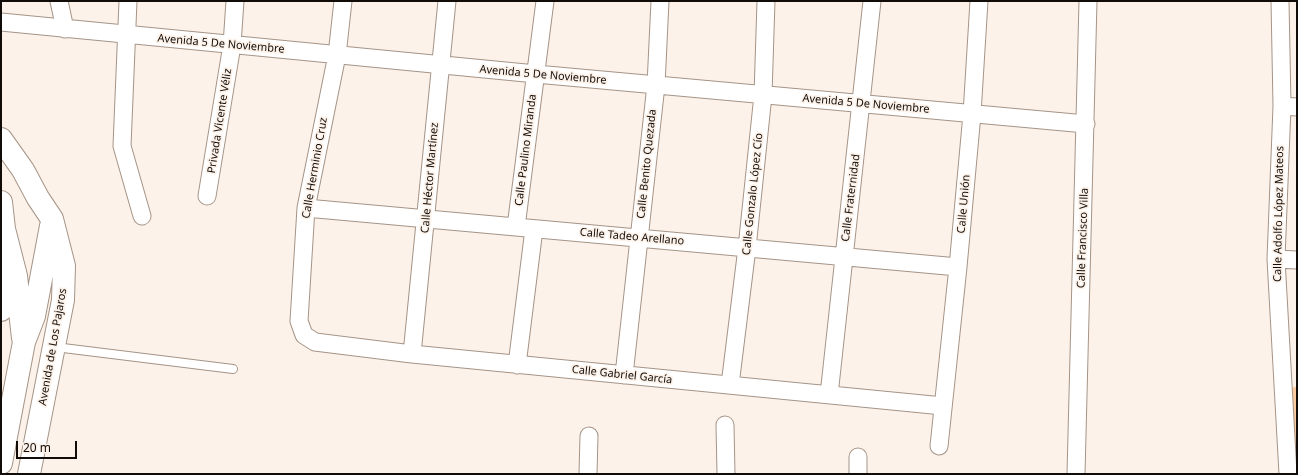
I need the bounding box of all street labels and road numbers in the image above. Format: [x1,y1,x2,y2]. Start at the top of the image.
street label: Avenida 5 De Noviembre [157,32,285,56]
street label: Avenida 5 De Noviembre [479,63,607,87]
street label: Privada Vicente Véliz [205,68,235,174]
street label: Avenida 5 De Noviembre [802,92,930,116]
street label: Calle Paulino Miranda [513,93,539,207]
street label: Calle Benito Quezada [635,109,659,219]
street label: Calle Herminio Cruz [300,116,330,220]
street label: Calle Héctor Martínez [419,122,441,234]
street label: Calle Gonzalo López Cío [740,132,766,256]
street label: Calle Adolfo López Mateos [1271,146,1287,282]
street label: Calle Fraternidad [839,153,863,243]
street label: Calle Unión [955,174,973,234]
street label: Calle Francisco Villa [1075,188,1091,288]
street label: Calle Tadeo Arellano [579,226,685,248]
street label: Avenida de Los Pajaros [36,287,70,407]
street label: Calle Gabriel García [571,363,673,387]

